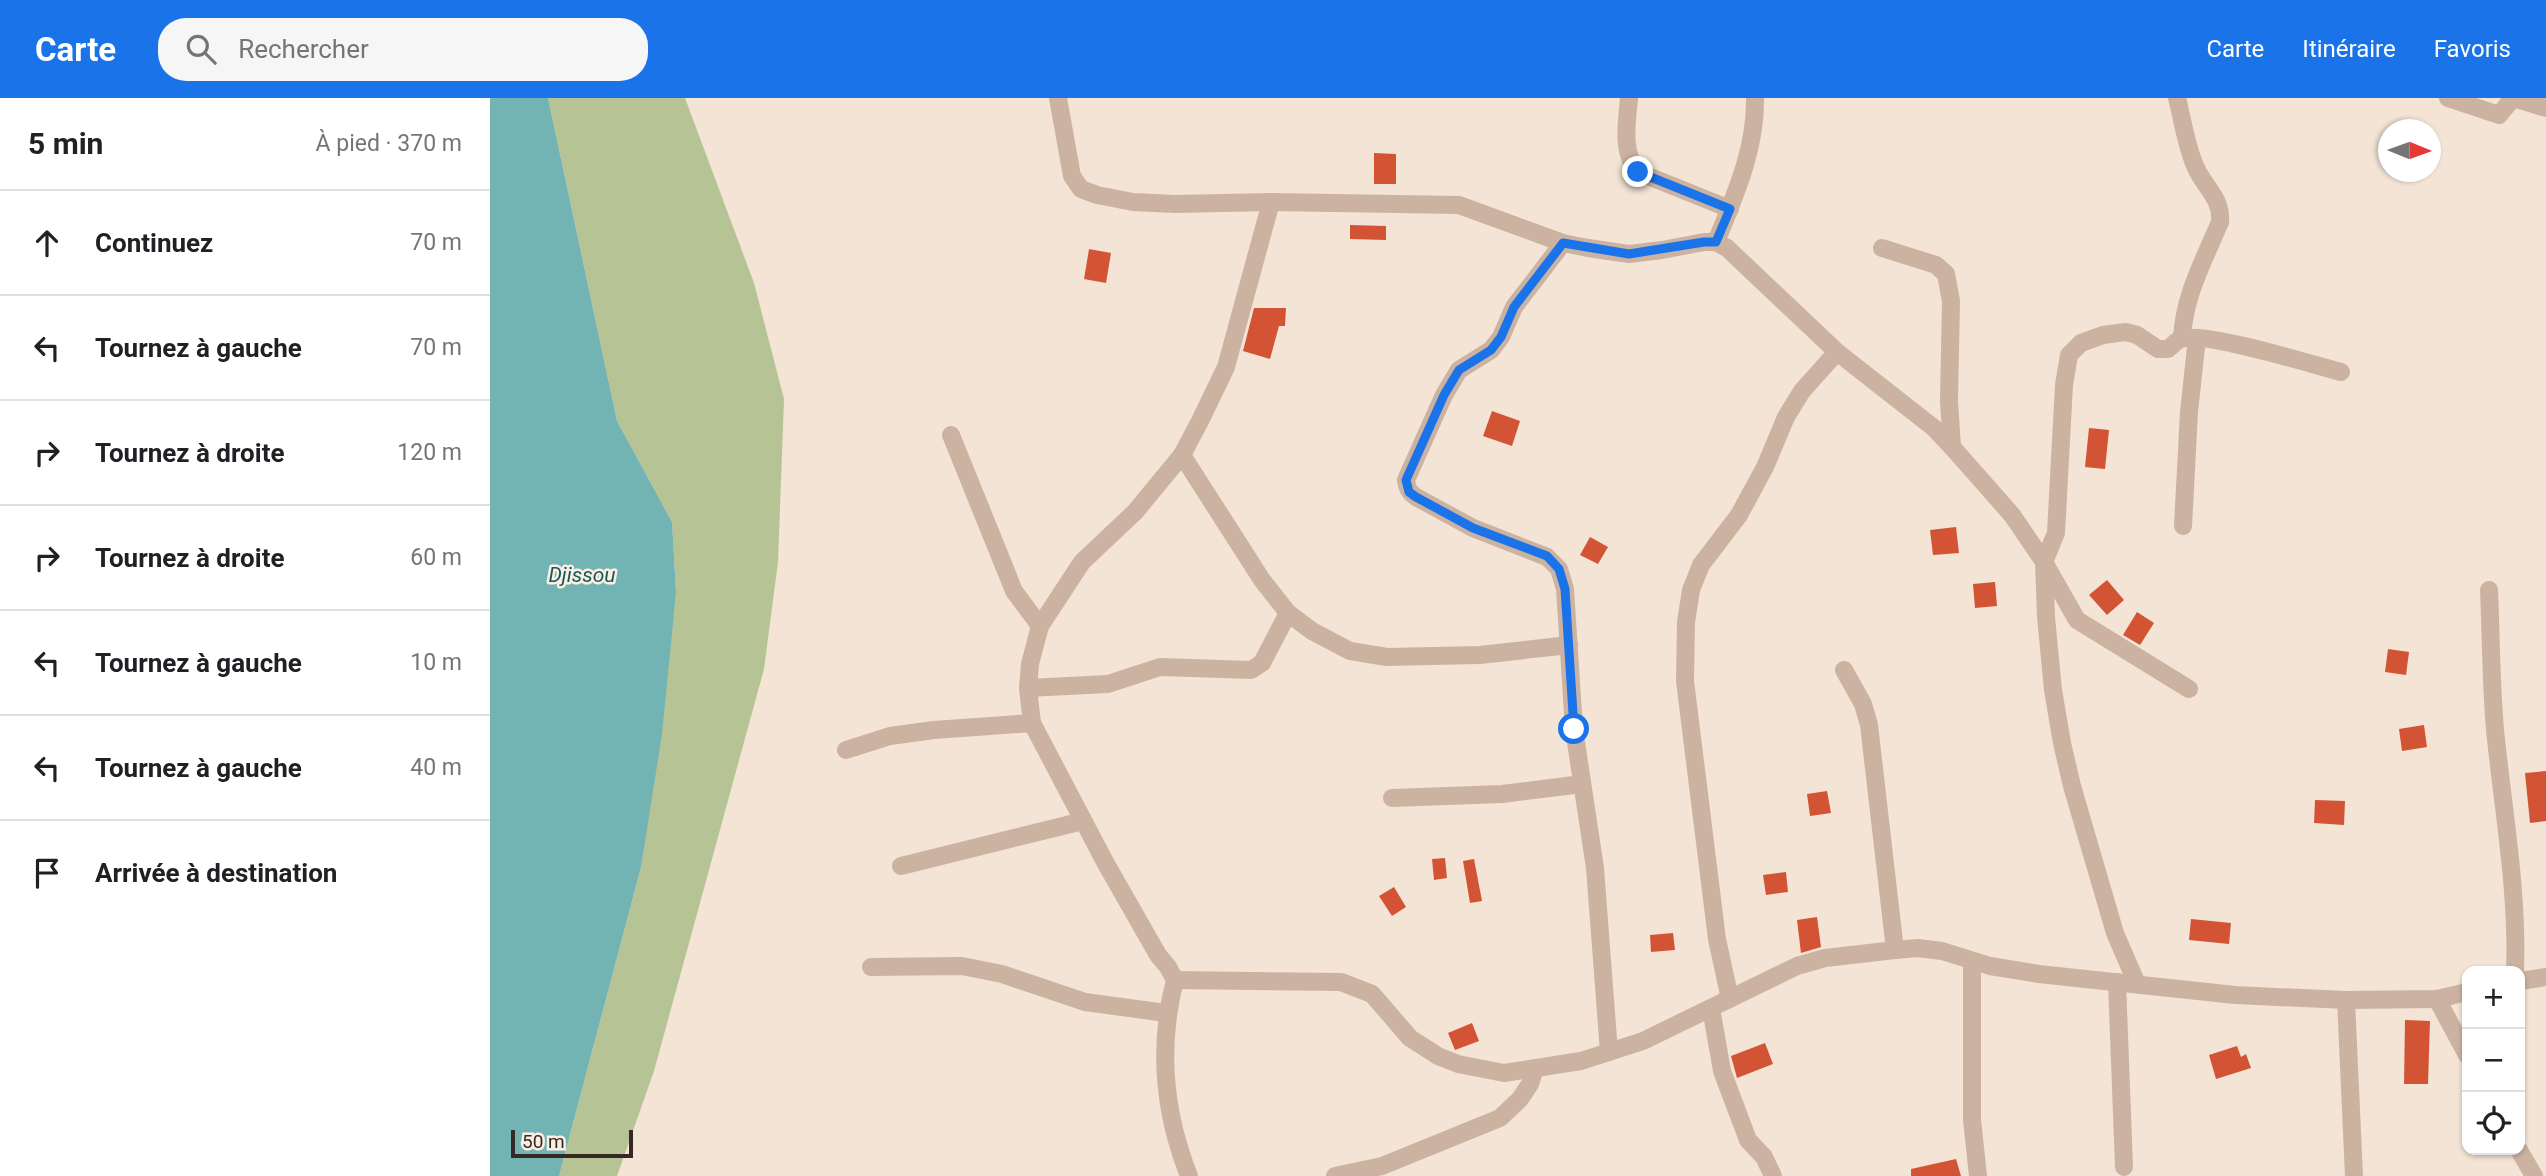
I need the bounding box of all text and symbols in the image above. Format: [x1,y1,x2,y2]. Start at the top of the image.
search box [158,18,648,81]
text: Carte [35,30,116,69]
icon: search [182,30,220,68]
text: Rechercher [238,34,369,64]
text: Carte [2206,35,2264,63]
text: Itinéraire [2302,35,2396,63]
text: Favoris [2434,35,2511,63]
north arrow [2378,119,2441,182]
text: 5 min [28,126,103,161]
text: À pied · 370 m [316,130,462,157]
route end [1622,156,1653,187]
icon: ahead [28,224,66,262]
text: Continuez [95,228,213,258]
text: 70 m [410,229,462,256]
icon: left [28,329,66,367]
text: Tournez à gauche [95,333,302,363]
text: 70 m [410,334,462,361]
icon: right [28,434,66,472]
text: Tournez à droite [95,438,285,468]
text: 120 m [397,439,462,466]
icon: right [28,539,66,577]
text: Tournez à droite [95,543,285,573]
text: 60 m [410,544,462,571]
water label: Djissou [548,563,616,587]
icon: left [28,644,66,682]
text: Tournez à gauche [95,648,302,678]
text: 10 m [410,649,462,676]
route start [1558,713,1589,744]
icon: left [28,749,66,787]
text: Tournez à gauche [95,753,302,783]
text: 40 m [410,754,462,781]
icon: arrive [28,854,66,892]
text: Arrivée à destination [95,858,337,888]
map controls [2462,966,2525,1155]
button: + [2462,966,2525,1029]
button: − [2462,1029,2525,1092]
button: locate [2462,1092,2525,1155]
scale bar [511,1127,634,1159]
text: 50 m [522,1130,565,1153]

